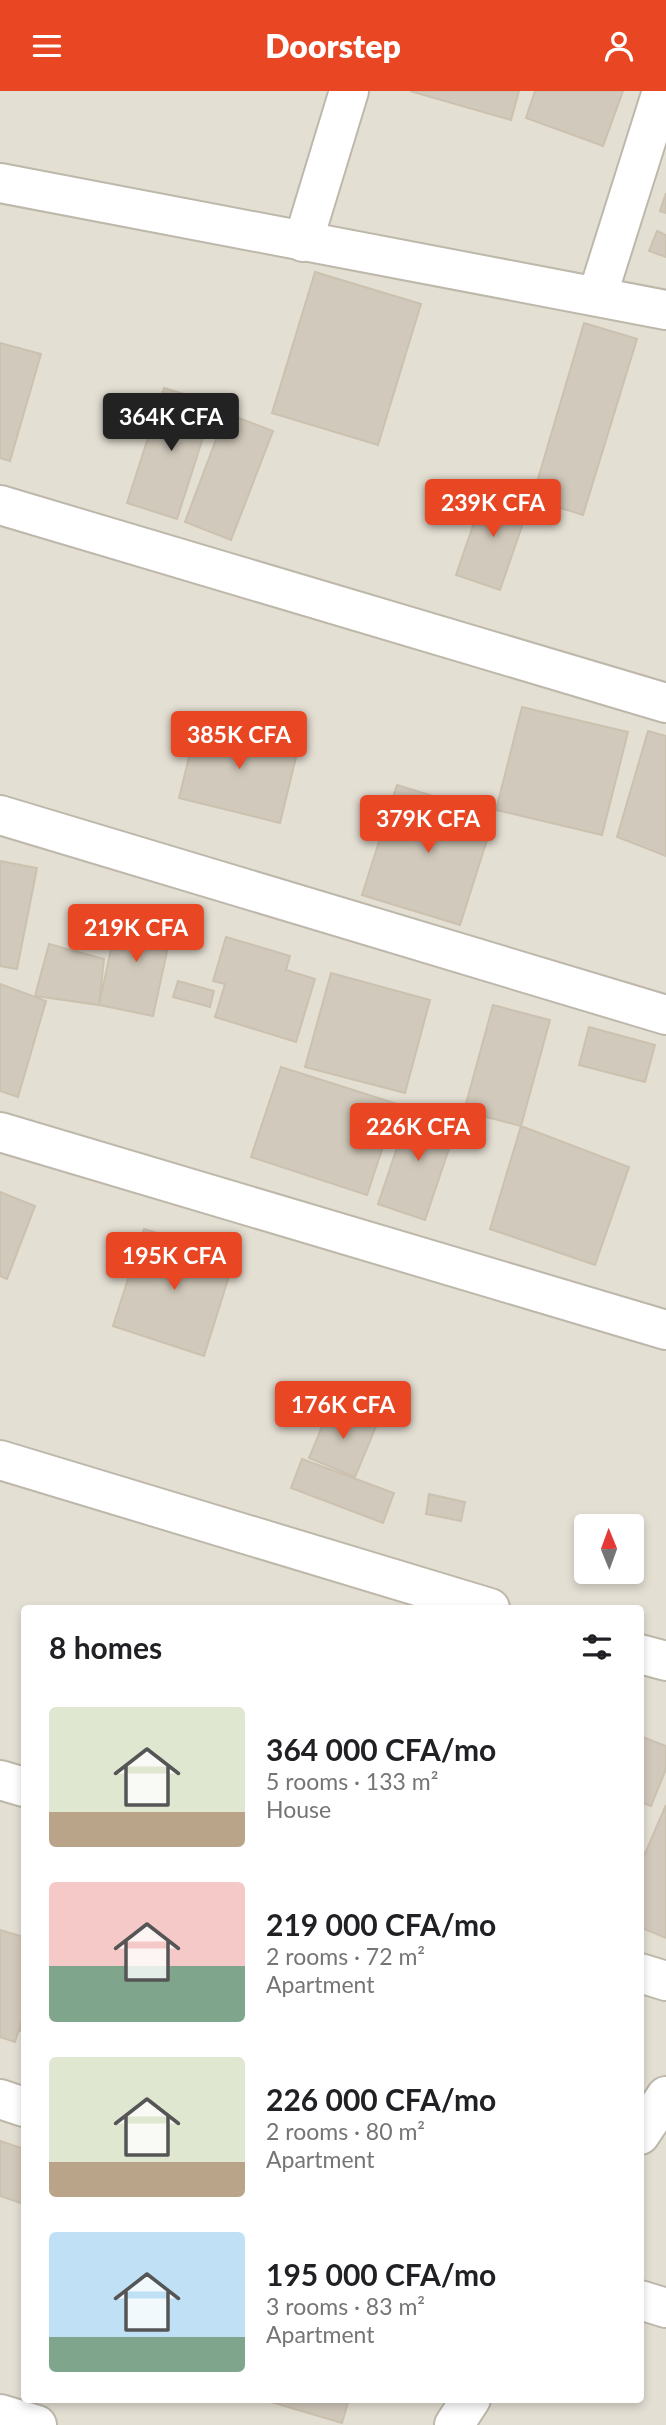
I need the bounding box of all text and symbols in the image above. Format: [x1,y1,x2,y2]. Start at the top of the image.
text: Doorstep [265,26,401,65]
icon: menu [28,27,66,65]
icon: person [600,27,638,65]
pin: 364K CFA [99,393,243,453]
text: 364K CFA [119,402,223,430]
pin: 239K CFA [421,479,565,539]
text: 239K CFA [441,488,545,516]
pin: 385K CFA [167,711,311,771]
text: 385K CFA [187,720,291,748]
pin: 379K CFA [356,795,500,855]
text: 379K CFA [376,804,480,832]
pin: 219K CFA [64,905,208,964]
text: 219K CFA [84,913,188,941]
pin: 226K CFA [346,1103,490,1163]
text: 226K CFA [366,1112,470,1140]
pin: 195K CFA [102,1233,246,1292]
text: 195K CFA [122,1241,226,1269]
pin: 176K CFA [271,1381,415,1441]
text: 176K CFA [291,1390,395,1418]
north arrow [574,1514,644,1584]
map controls [574,1514,644,1584]
icon: filters [578,1628,616,1666]
text: 8 homes [49,1629,162,1665]
text: 364 000 CFA/mo [266,1731,496,1767]
icon: home [105,1735,189,1819]
text: 5 rooms · 133 m² [266,1767,438,1795]
text: House [266,1795,331,1823]
text: 219 000 CFA/mo [266,1906,496,1942]
icon: home [105,1910,189,1994]
text: 2 rooms · 72 m² [266,1942,425,1970]
text: Apartment [266,1970,374,1998]
text: 226 000 CFA/mo [266,2081,496,2117]
icon: home [105,2085,189,2169]
text: 2 rooms · 80 m² [266,2117,425,2145]
text: Apartment [266,2145,374,2173]
text: 195 000 CFA/mo [266,2256,496,2292]
icon: home [105,2260,189,2344]
text: 3 rooms · 83 m² [266,2292,425,2320]
text: Apartment [266,2320,374,2348]

